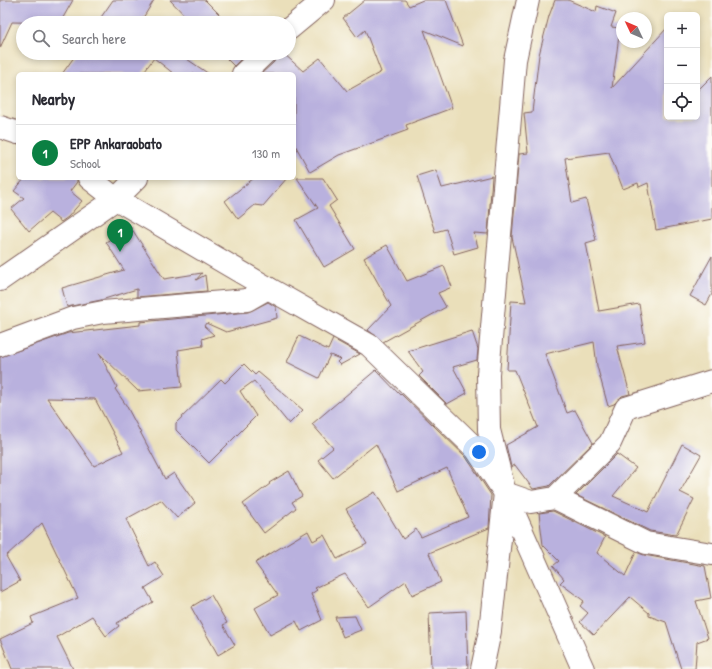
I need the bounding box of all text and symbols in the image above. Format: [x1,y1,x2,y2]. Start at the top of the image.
north arrow [616,12,652,48]
map controls [664,12,700,120]
button: + [664,12,700,48]
search box [16,16,296,60]
icon: search [30,27,52,49]
text: Search here [62,28,126,49]
button: − [664,48,700,84]
button: locate [664,84,700,120]
text: Nearby [32,87,75,110]
text: EPP Ankaraobato [70,133,162,154]
text: 1 [43,144,47,162]
text: 130 m [252,144,280,162]
text: School [70,154,100,172]
pin: 1 [107,219,133,252]
your location [469,442,489,462]

